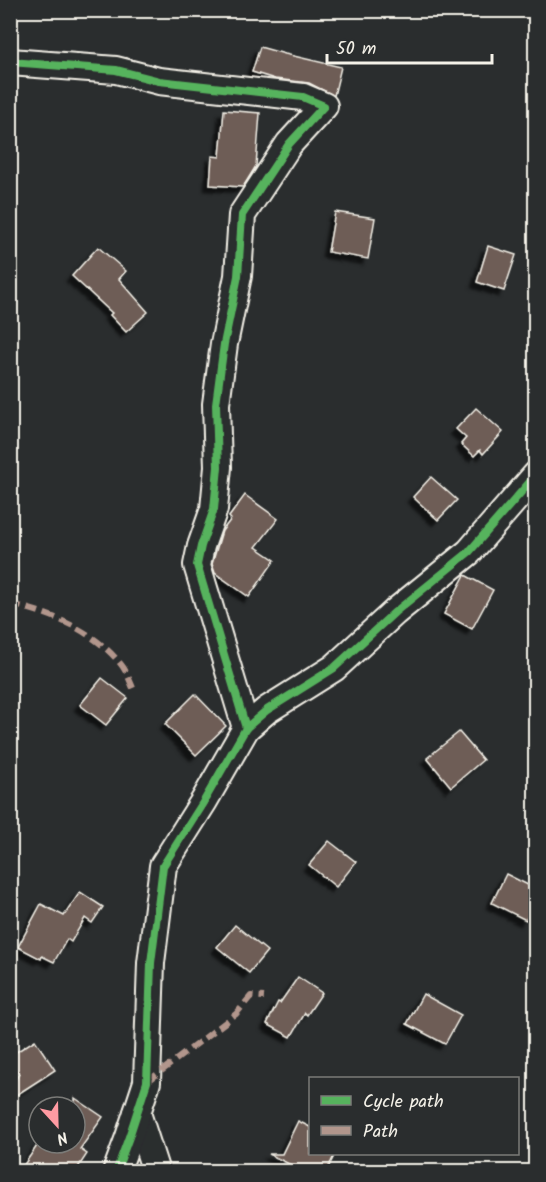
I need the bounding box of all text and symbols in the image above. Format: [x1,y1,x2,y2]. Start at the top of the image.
scale bar [327,27,492,65]
text: 50 m [336,35,376,64]
legend [309,1077,519,1155]
text: Cycle path [363,1088,444,1117]
north arrow [27,1095,87,1155]
text: Path [363,1118,398,1147]
text: N [53,1124,71,1151]

